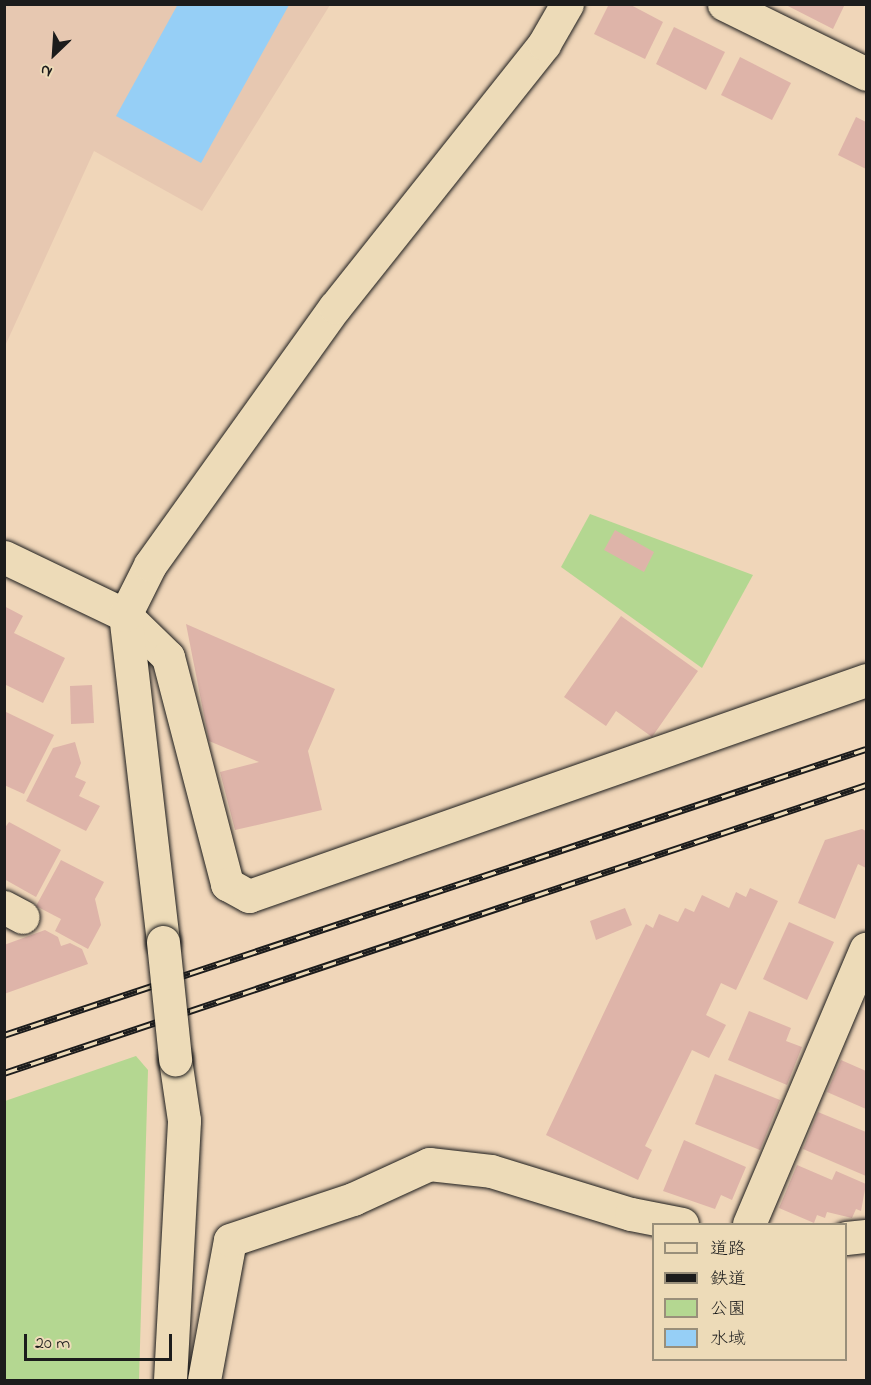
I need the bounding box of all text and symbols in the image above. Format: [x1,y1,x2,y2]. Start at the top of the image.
north arrow [24,24,84,84]
text: N [36,57,56,83]
legend [652,1223,847,1361]
text: 道路 [710,1237,746,1263]
text: 鉄道 [710,1267,746,1293]
text: 公園 [710,1297,746,1323]
scale bar [27,1322,176,1360]
text: 水域 [710,1327,746,1353]
text: 20 m [35,1331,70,1357]

